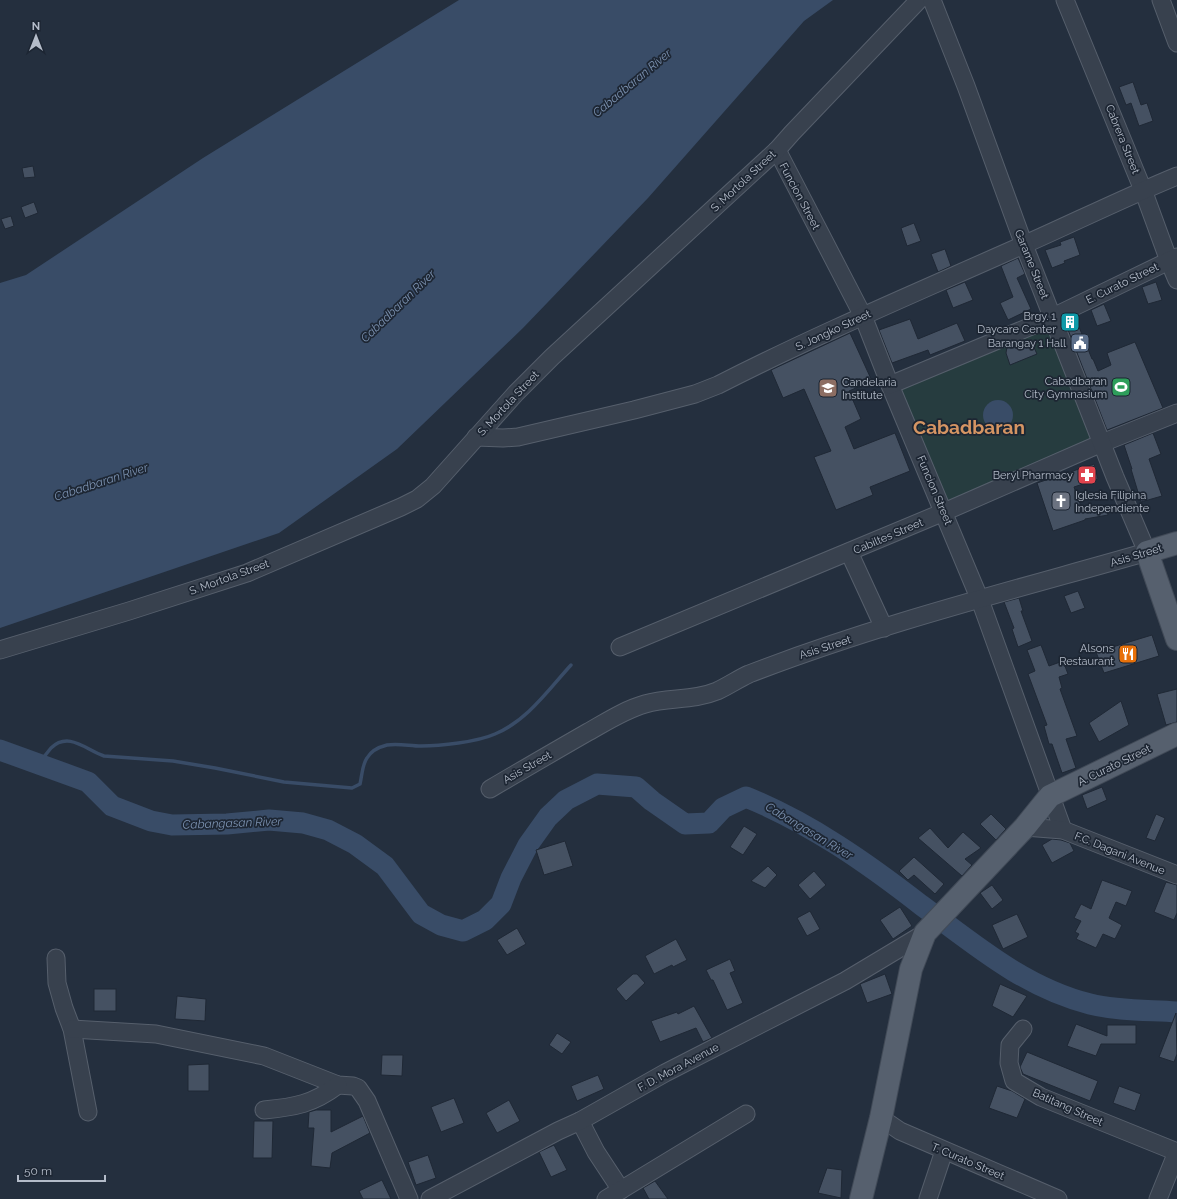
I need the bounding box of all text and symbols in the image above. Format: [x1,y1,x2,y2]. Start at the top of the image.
north arrow [16,16,56,56]
text: N [32,20,40,33]
water label: Cabadbaran River [590,46,675,120]
street label: Cabrera Street [1103,103,1142,176]
street label: S. Mortola Street [708,148,779,215]
street label: Funcion Street [777,161,823,232]
street label: Garame Street [1012,228,1051,301]
street label: E. Curato Street [1084,260,1161,307]
water label: Cabadbaran River [358,266,439,345]
street label: S. Jongko Street [793,307,873,354]
place label: Brgy. 1 Daycare Center [977,310,1056,336]
building icon: Brgy. 1 Daycare Center [1059,311,1081,333]
public building icon: Barangay 1 Hall [1069,332,1091,354]
place label: Barangay 1 Hall [988,337,1066,350]
street label: S. Mortola Street [475,368,542,438]
place label: Cabadbaran City Gymnasium [1024,375,1107,401]
place label: Candelaria Institute [842,376,897,402]
sports icon: Cabadbaran City Gymnasium [1110,376,1132,398]
school or university icon: Candelaria Institute [817,377,839,399]
district label: Cabadbaran [913,416,1025,438]
street label: Funcion Street [914,454,955,527]
water label: Cabadbaran River [52,460,151,504]
pharmacy icon: Beryl Pharmacy [1076,464,1098,486]
place label: Beryl Pharmacy [993,469,1073,482]
place label: Iglesia Filipina Independiente [1075,489,1150,515]
church icon: Iglesia Filipina Independiente [1050,490,1072,512]
street label: Cabiltes Street [851,516,925,557]
street label: Asis Street [1109,541,1164,570]
street label: S. Mortola Street [188,557,271,598]
street label: Asis Street [798,633,853,662]
place label: Alsons Restaurant [1059,642,1114,668]
restaurant icon: Alsons Restaurant [1117,643,1139,665]
street label: A. Curato Street [1076,742,1153,789]
street label: Asis Street [501,748,554,786]
water label: Cabangasan River [763,799,856,863]
water label: Cabangasan River [182,814,283,832]
street label: F.C. Dagani Avenue [1073,829,1167,878]
street label: F. D. Mora Avenue [635,1040,721,1094]
street label: Batitang Street [1031,1086,1105,1129]
street label: T. Curato Street [929,1140,1007,1183]
scale bar [18,1157,105,1183]
text: 50 m [24,1164,52,1178]

